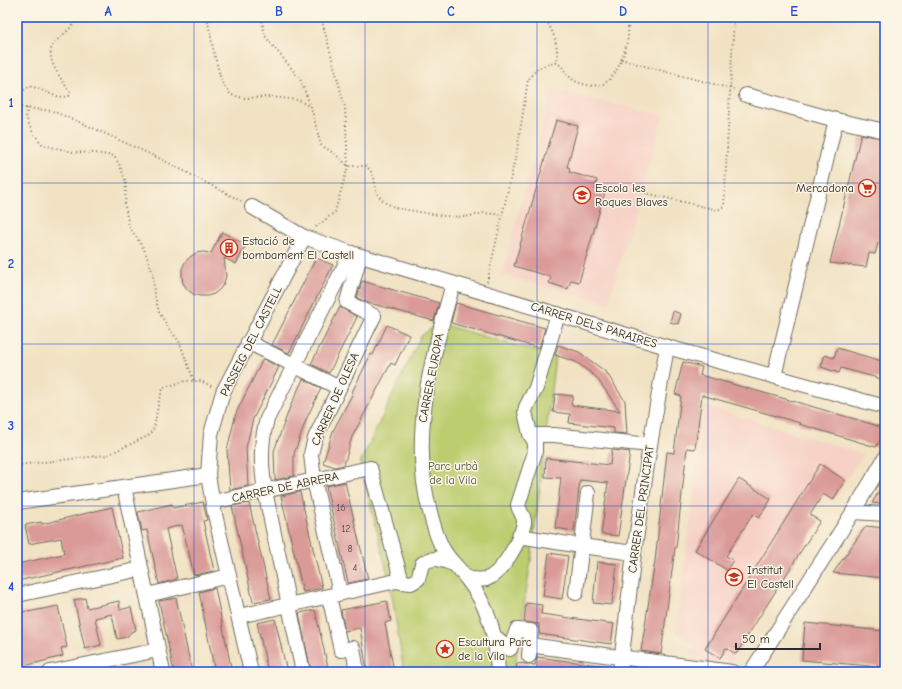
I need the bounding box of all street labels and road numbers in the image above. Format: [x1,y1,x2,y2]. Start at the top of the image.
street label: PASSEIG DEL CASTELL [217,284,285,398]
street label: CARRER DELS PARAIRES [529,299,659,351]
street label: CARRER EUROPA [415,332,447,424]
street label: CARRER DE OLESA [308,350,362,448]
street label: CARRER DEL PRINCIPAT [625,443,657,574]
street label: CARRER DE ABRERA [230,469,340,505]

